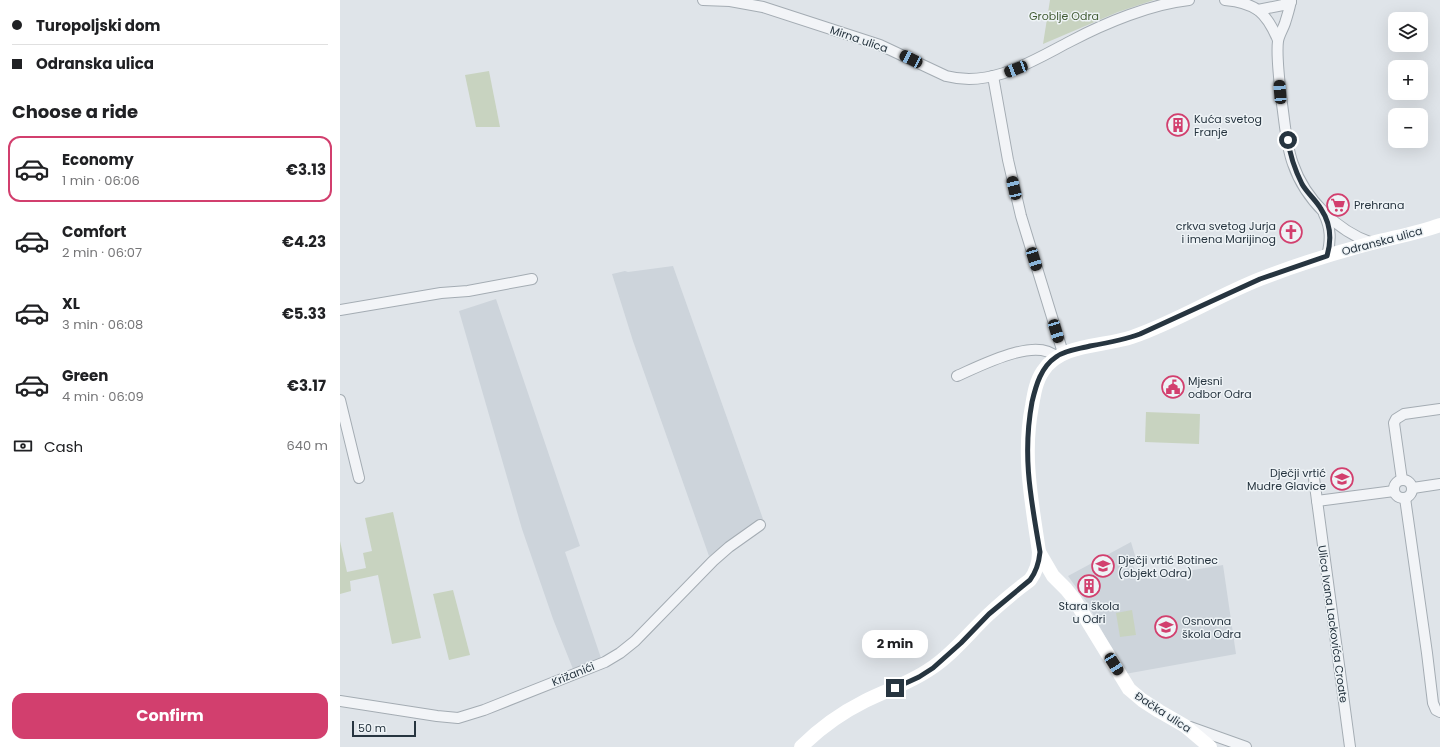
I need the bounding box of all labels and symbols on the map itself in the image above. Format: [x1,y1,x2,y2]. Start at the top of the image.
park label: Groblje Odra [1029,8,1099,24]
street label: Mirna ulica [828,22,890,56]
car [898,48,924,70]
car [1003,59,1029,79]
car [1273,80,1287,104]
place label: Kuća svetog Franje [1194,111,1262,140]
building icon: Kuća svetog Franje [1165,112,1191,138]
route start [1279,131,1297,149]
car [1005,175,1023,201]
supermarket icon: Prehrana [1325,192,1351,218]
place label: Prehrana [1354,197,1404,213]
place label: crkva svetog Jurja i imena Marijinog [1176,218,1276,247]
church icon: crkva svetog Jurja i imena Marijinog [1278,219,1304,245]
street label: Odranska ulica [1340,223,1424,259]
car [1025,246,1043,272]
car [1047,318,1065,344]
place label: Mjesni odbor Odra [1188,373,1252,402]
public building icon: Mjesni odbor Odra [1160,374,1186,400]
place label: Dječji vrtić Mudre Glavice [1247,465,1326,494]
school or university icon: Dječji vrtić Mudre Glavice [1329,466,1355,492]
street label: Ulica Ivana Lackovića Croate [1314,544,1352,704]
place label: Dječji vrtić Botinec (objekt Odra) [1118,552,1218,581]
school or university icon: Dječji vrtić Botinec (objekt Odra) [1090,553,1116,579]
building icon: Stara škola u Odri [1076,573,1102,599]
place label: Stara škola u Odri [1059,598,1119,627]
place label: Osnovna škola Odra [1182,613,1241,642]
school or university icon: Osnovna škola Odra [1153,614,1179,640]
callout: 2 min [862,630,928,658]
car [1103,651,1125,677]
street label: Križanići [549,658,597,690]
route end [886,679,904,697]
street label: Đačka ulica [1132,688,1194,736]
scale bar [352,719,416,738]

